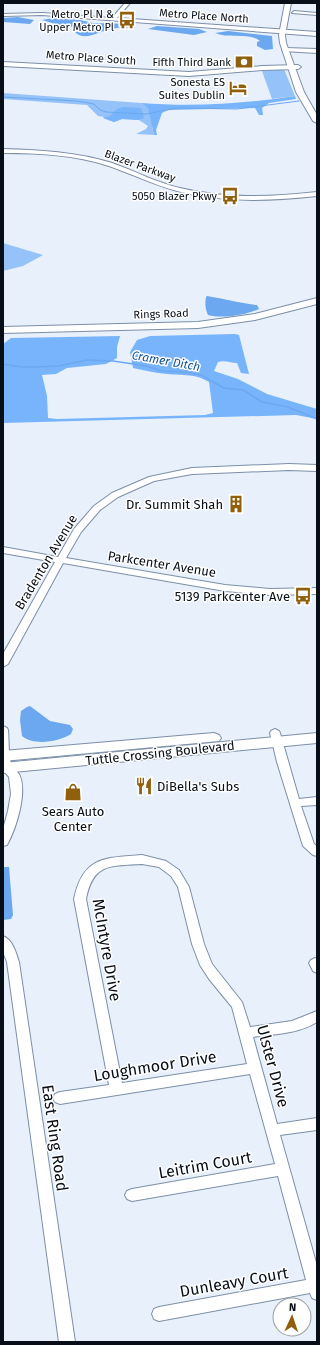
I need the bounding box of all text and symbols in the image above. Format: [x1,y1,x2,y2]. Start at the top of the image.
street label: Metro Place North [159,6,249,26]
place label: Metro Pl N & Upper Metro Pl [39,8,114,34]
bus stop icon: Metro Pl N & Upper Metro Pl [117,10,137,30]
street label: Metro Place South [45,48,137,68]
bank icon: Fifth Third Bank [234,52,254,72]
place label: Fifth Third Bank [152,56,231,69]
place label: Sonesta ES Suites Dublin [159,76,225,102]
hotel icon: Sonesta ES Suites Dublin [228,78,248,98]
street label: Blazer Parkway [103,147,178,185]
bus stop icon: 5050 Blazer Pkwy [220,186,240,206]
place label: 5050 Blazer Pkwy [132,190,218,203]
street label: Rings Road [133,307,189,321]
water label: Cramer Ditch [131,348,201,374]
building icon: Dr. Summit Shah [226,494,246,514]
place label: Dr. Summit Shah [126,497,223,512]
street label: Bradenton Avenue [12,512,80,612]
street label: Parkcenter Avenue [107,548,217,580]
bus stop icon: 5139 Parkcenter Ave [293,586,313,606]
place label: 5139 Parkcenter Ave [175,589,290,604]
street label: Tuttle Crossing Boulevard [85,738,235,768]
restaurant icon: DiBella's Subs [134,776,154,796]
place label: DiBella's Subs [157,779,239,794]
shop icon: Sears Auto Center [63,782,83,802]
place label: Sears Auto Center [42,804,104,834]
street label: McIntyre Drive [89,897,125,1003]
street label: Ulster Drive [253,1023,293,1109]
street label: Loughmoor Drive [92,1047,218,1085]
street label: East Ring Road [38,1083,72,1193]
street label: Leitrim Court [157,1147,253,1183]
street label: Dunleavy Court [178,1263,290,1301]
north arrow [272,1297,312,1337]
text: N [289,1301,296,1314]

